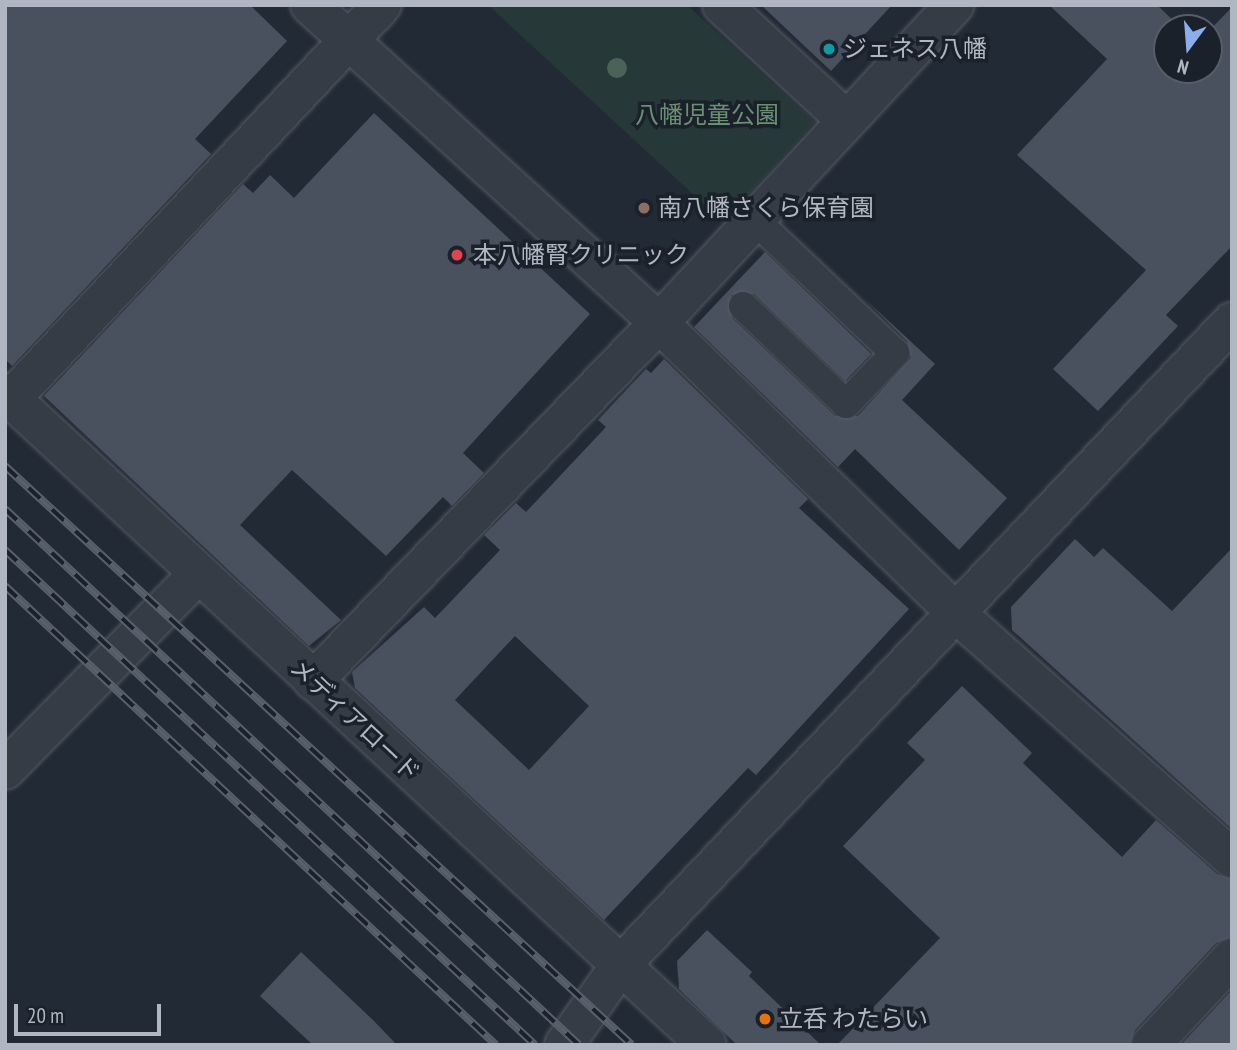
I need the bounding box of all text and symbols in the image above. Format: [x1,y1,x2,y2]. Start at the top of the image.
north arrow [1153,14,1223,84]
place label: ジェネス八幡 [843,35,987,63]
marker: ジェネス八幡 [821,41,837,57]
text: N [1175,54,1191,80]
park label: 八幡児童公園 [635,101,779,129]
place label: 南八幡さくら保育園 [658,194,874,222]
marker: 南八幡さくら保育園 [636,200,652,216]
place label: 本八幡腎クリニック [473,241,689,269]
marker: 本八幡腎クリニック [447,245,467,265]
street label: メディアロード [284,652,426,788]
scale bar [18,990,164,1034]
text: 20 m [27,1002,64,1029]
place label: 立呑 わたらい [779,1005,928,1033]
marker: 立呑 わたらい [757,1011,773,1027]

